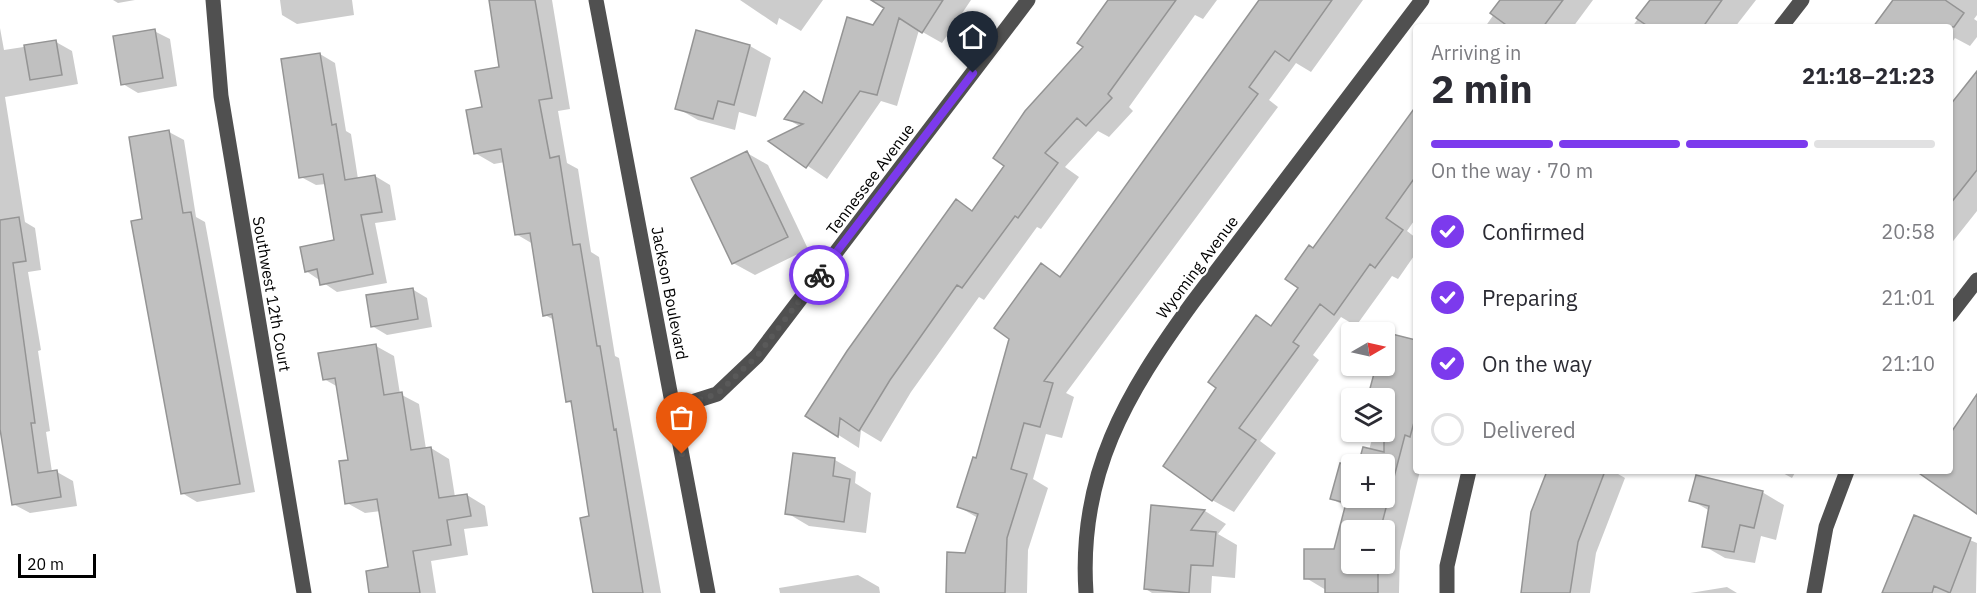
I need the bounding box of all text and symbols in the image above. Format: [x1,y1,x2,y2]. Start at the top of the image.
pin [947,11,998,73]
icon: home [956,20,989,53]
text: Arriving in [1431,39,1521,66]
text: 21:18–21:23 [1802,61,1935,90]
text: 2 min [1431,63,1533,114]
street label: Tennessee Avenue [822,119,918,239]
text: On the way · 70 m [1431,157,1593,184]
street label: Wyoming Avenue [1152,211,1242,322]
street label: Southwest 12th Court [248,215,296,373]
icon: check [1431,215,1464,248]
text: Confirmed [1482,217,1585,246]
text: 20:58 [1881,218,1935,245]
street label: Jackson Boulevard [647,225,693,361]
courier [789,245,849,305]
icon: bike [803,259,836,292]
icon: check [1431,281,1464,314]
text: Preparing [1482,283,1577,312]
text: 21:01 [1881,284,1935,311]
north arrow [1341,322,1395,376]
map controls [1341,322,1395,574]
icon: check [1431,347,1464,380]
text: On the way [1482,349,1592,378]
text: 21:10 [1881,350,1935,377]
button: layers [1341,388,1395,442]
pin [656,392,707,454]
icon: bag [665,401,698,434]
text: Delivered [1482,415,1576,444]
button: + [1341,454,1395,508]
button: − [1341,520,1395,574]
scale bar [18,551,96,578]
text: 20 m [27,554,64,574]

